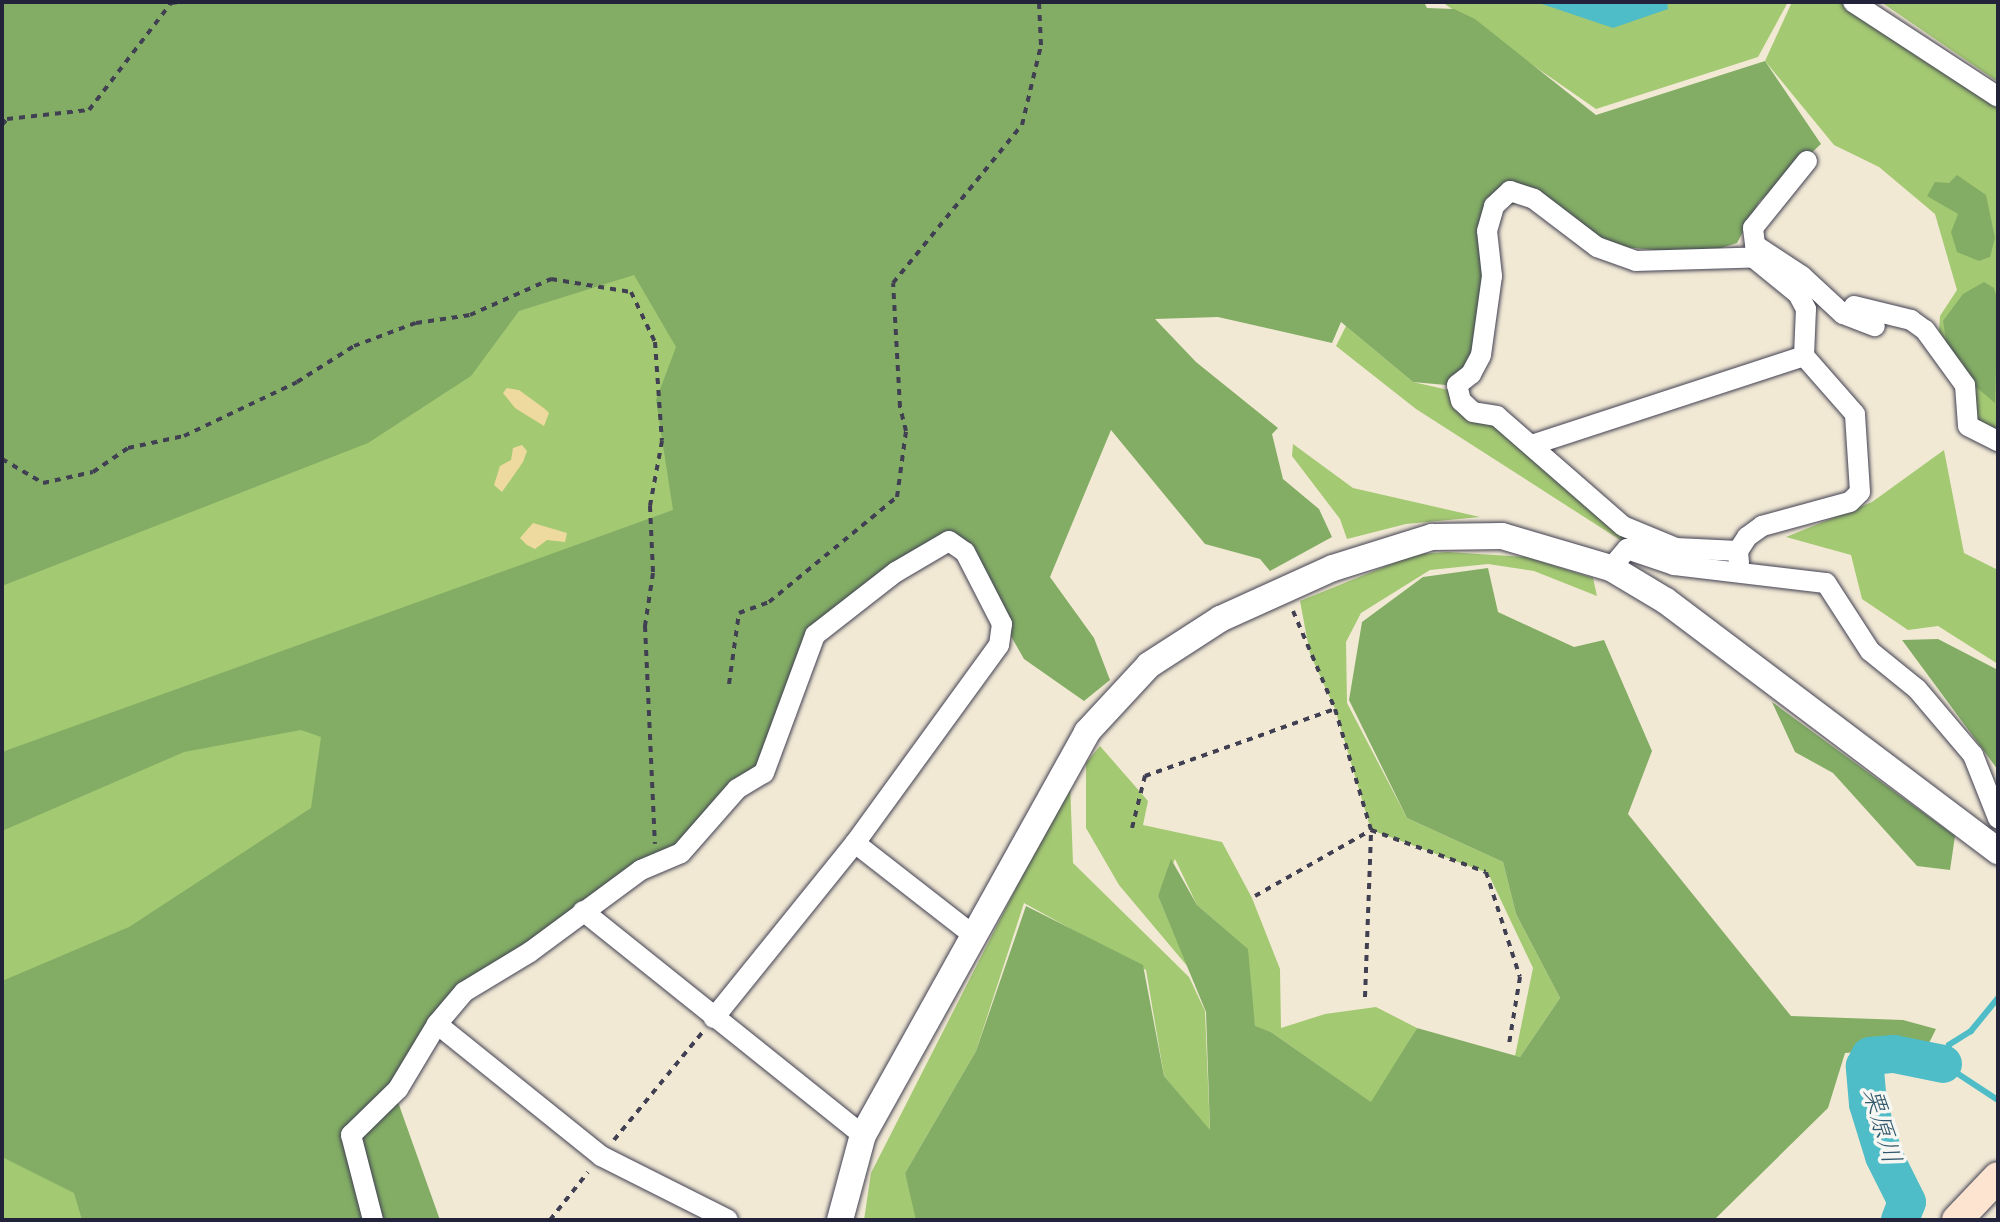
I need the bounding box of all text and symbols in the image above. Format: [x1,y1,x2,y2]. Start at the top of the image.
water label: 栗原川 [1854,1084,1906,1168]

